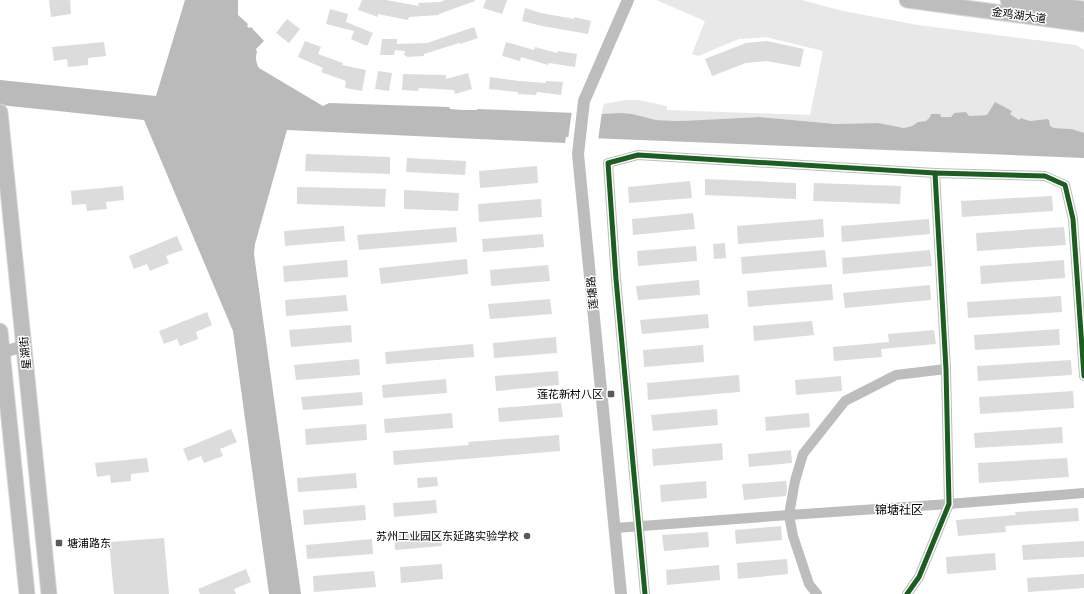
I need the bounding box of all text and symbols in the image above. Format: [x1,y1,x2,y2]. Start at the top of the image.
street label: 金鸡湖大道 [991,4,1047,26]
street label: 莲塘路 [583,276,601,310]
street label: 星湖街 [16,336,34,370]
place label: 莲花新村八区 [537,387,603,401]
marker: 莲花新村八区 [606,389,616,399]
district label: 锦塘社区 [875,502,923,518]
place label: 苏州工业园区东延路实验学校 [376,529,519,543]
marker: 苏州工业园区东延路实验学校 [522,531,532,541]
place label: 塘浦路东 [67,536,111,550]
marker: 塘浦路东 [54,538,64,548]

